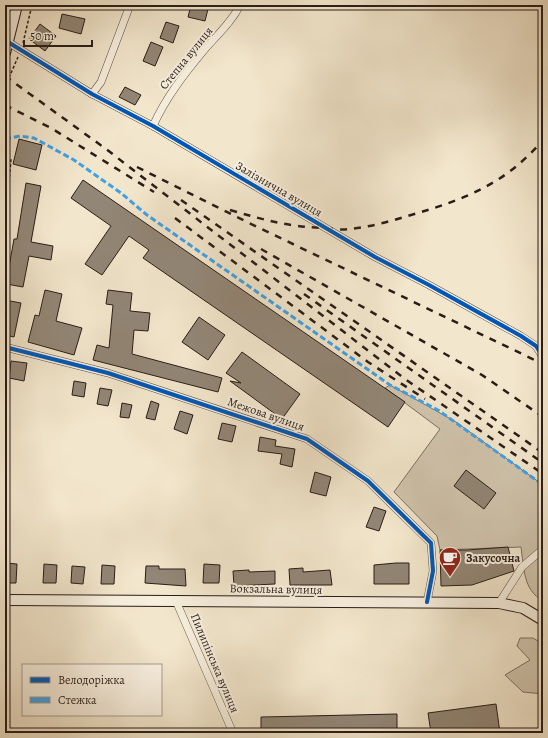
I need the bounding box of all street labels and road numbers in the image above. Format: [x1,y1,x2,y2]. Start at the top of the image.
street label: Степна вулиця [156,23,216,93]
street label: Залізнична вулиця [233,158,325,220]
street label: Межова вулиця [225,393,307,435]
street label: Вокзальна вулиця [230,580,323,598]
street label: Пилипінська вулиця [187,611,243,715]

